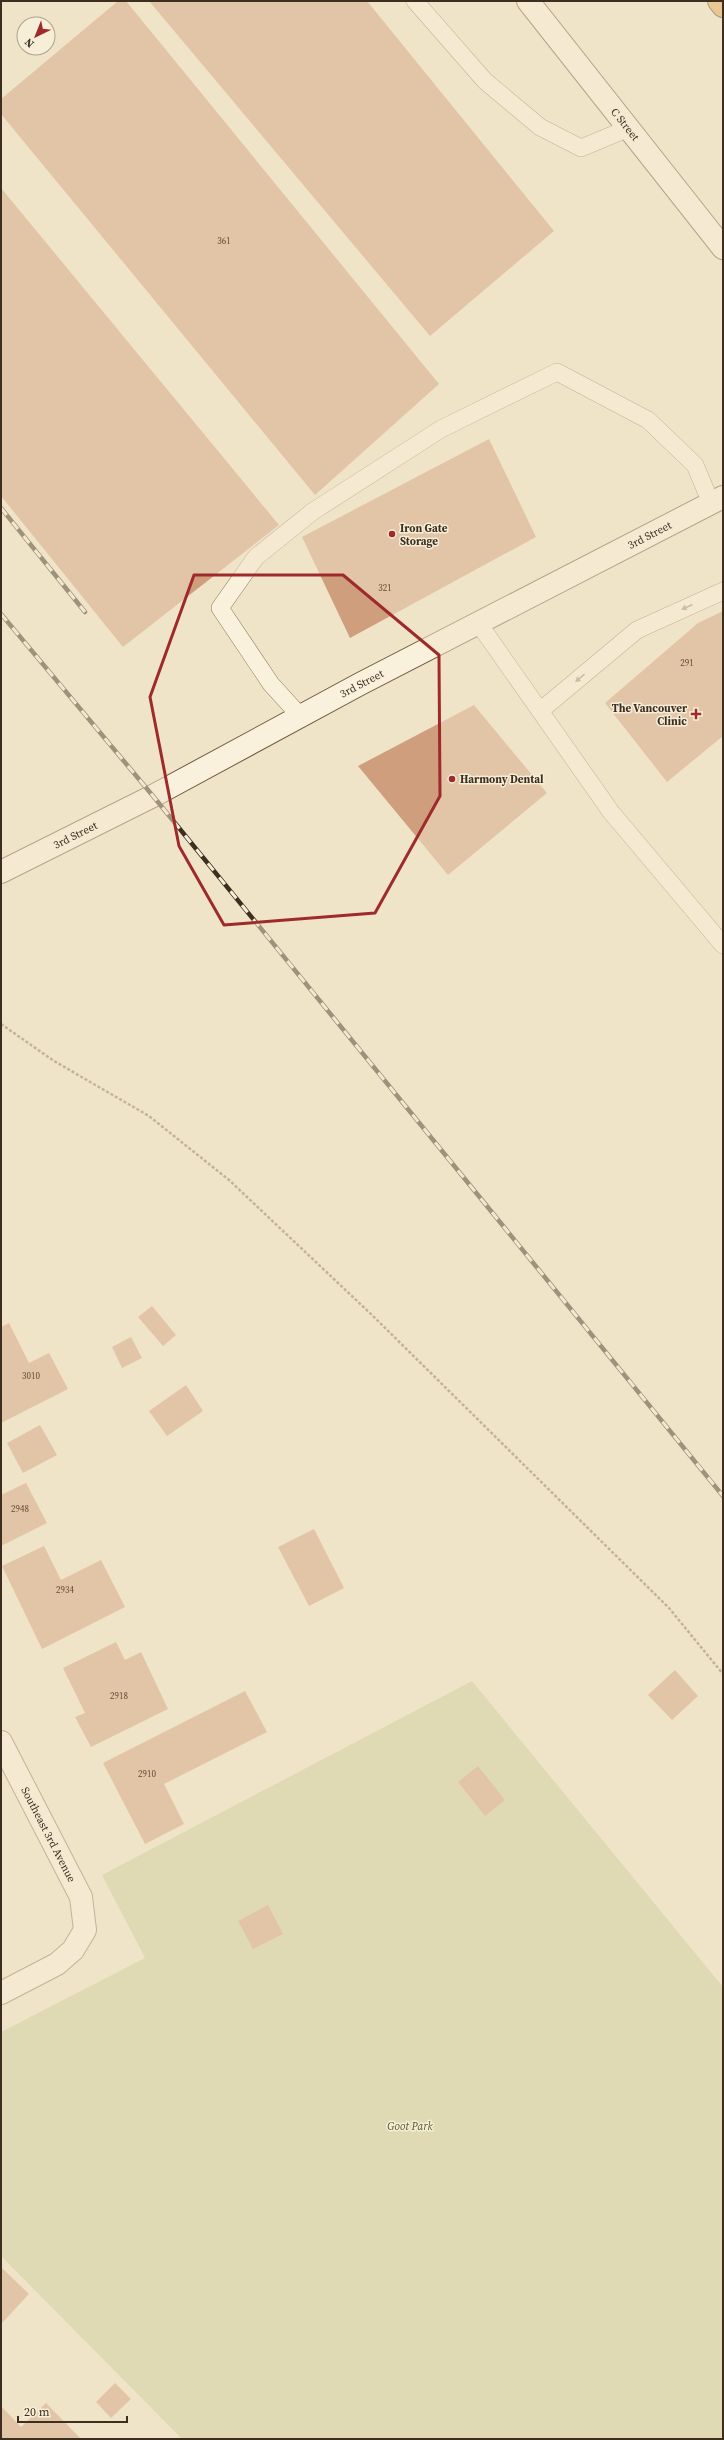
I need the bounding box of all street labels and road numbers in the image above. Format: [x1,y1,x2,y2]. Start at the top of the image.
street label: C Street [608,105,643,144]
street label: 3rd Street [625,517,674,552]
street label: 3rd Street [337,666,386,701]
street label: 3rd Street [51,817,100,852]
street label: Southeast 3rd Avenue [18,1784,80,1885]

